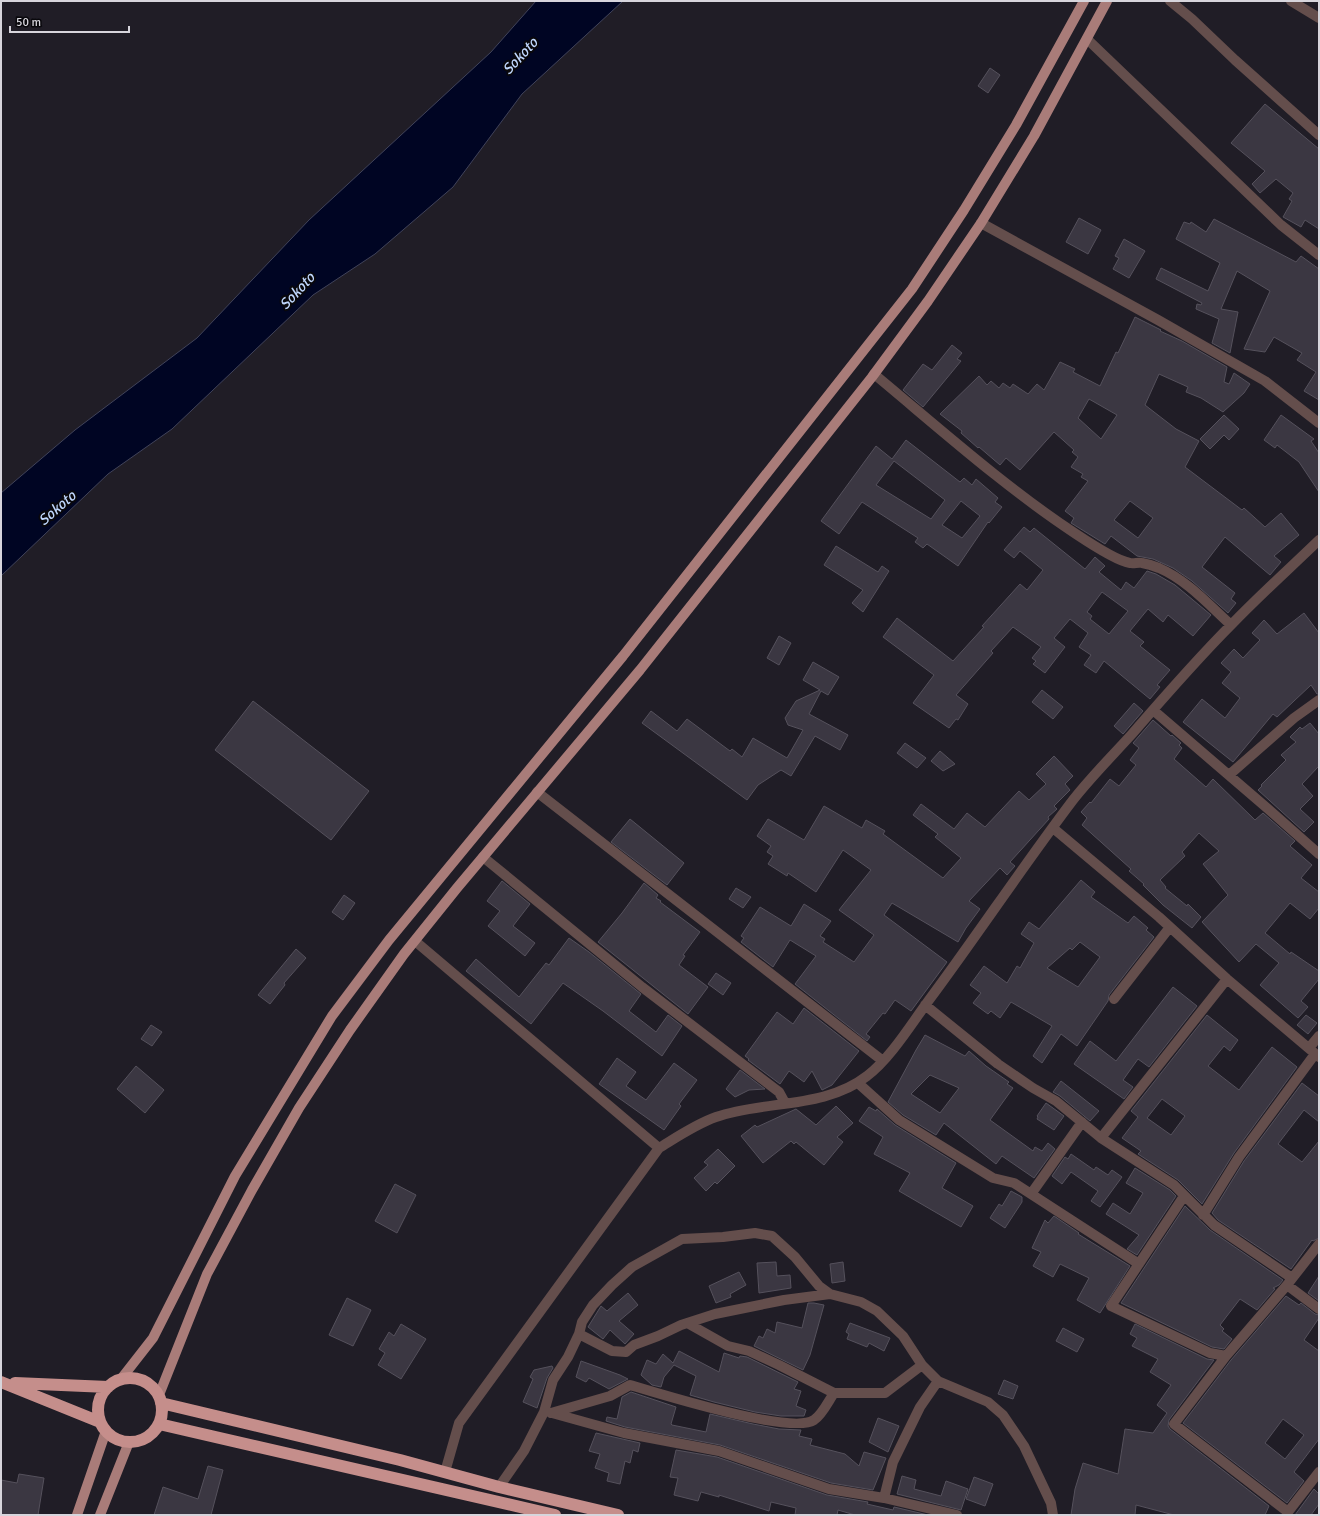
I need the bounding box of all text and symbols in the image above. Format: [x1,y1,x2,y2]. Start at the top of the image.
scale bar [10,8,129,34]
text: 50 m [16,15,41,30]
water label: Sokoto [498,33,542,78]
water label: Sokoto [275,268,319,313]
water label: Sokoto [35,486,80,529]

